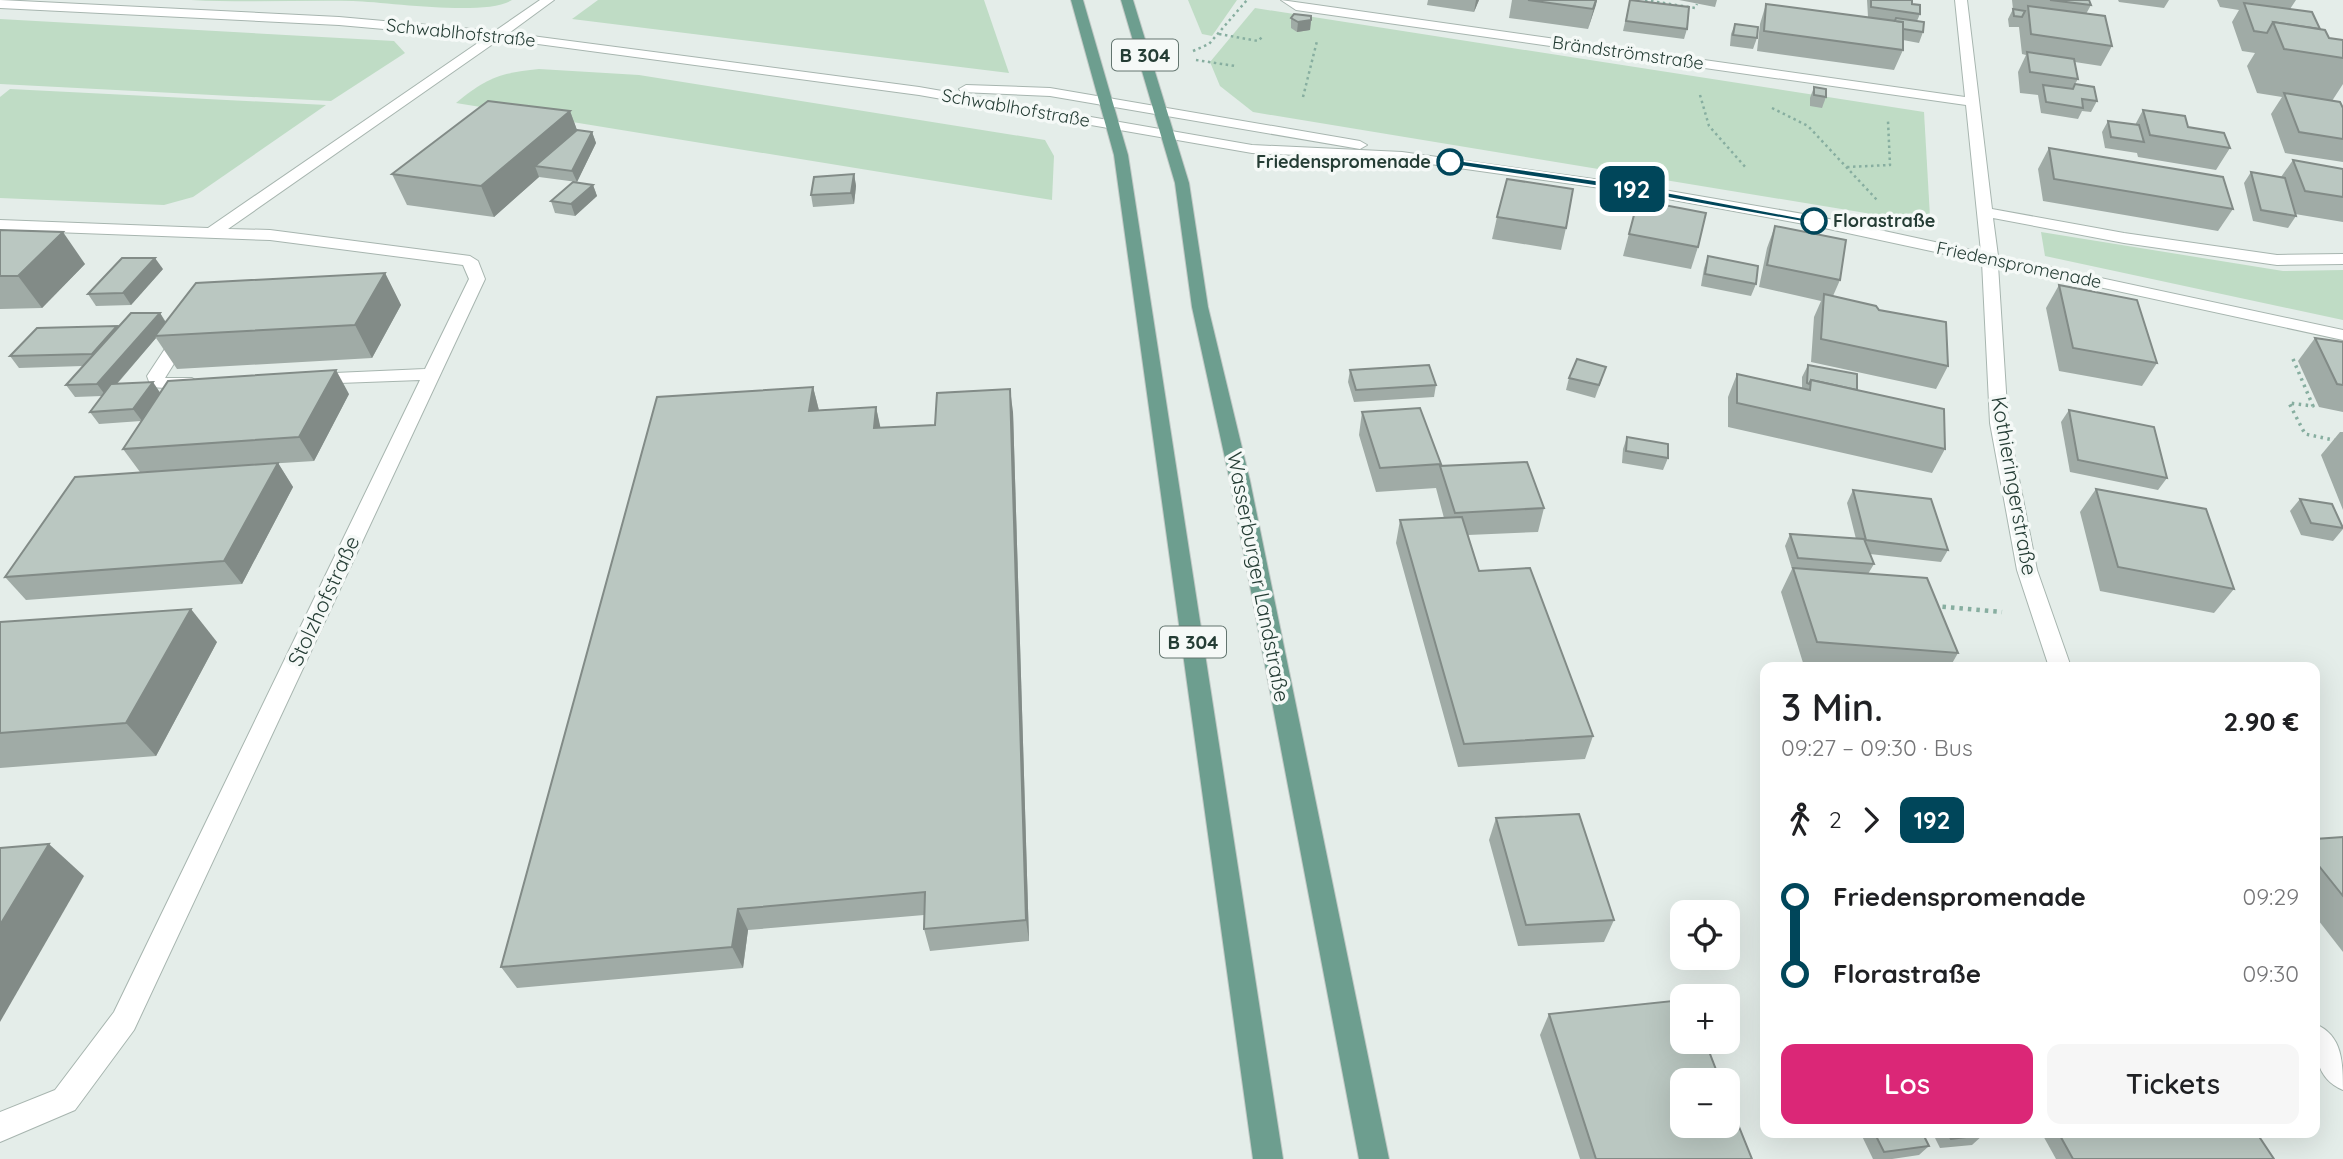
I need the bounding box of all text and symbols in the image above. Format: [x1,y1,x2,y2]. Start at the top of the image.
street label: Schwablhofstraße [385,13,537,52]
street label: Brändströmstraße [1551,30,1705,75]
road number: B 304 [1112,40,1178,70]
street label: Schwablhofstraße [940,83,1092,132]
marker: Friedenspromenade [1437,149,1463,175]
place label: Friedenspromenade [1256,150,1431,173]
line badge: 192 [1592,166,1672,212]
text: 192 [1614,174,1650,204]
marker: Florastraße [1801,208,1827,234]
place label: Florastraße [1833,209,1936,232]
street label: Friedenspromenade [1934,236,2104,293]
street label: Kothieringerstraße [1986,394,2044,577]
street label: Wasserburger Landstraße [1222,450,1296,704]
street label: Stolzhofstraße [282,531,365,670]
road number: B 304 [1160,626,1226,657]
text: 3 Min. [1781,683,1883,731]
text: 2.90 € [2223,705,2299,738]
text: 09:27 – 09:30 · Bus [1781,733,1973,762]
icon: walk [1781,801,1819,839]
icon: forward [1852,801,1890,839]
text: 2 [1829,805,1842,834]
text: 192 [1914,805,1950,835]
text: Friedenspromenade [1833,880,2086,913]
text: 09:29 [2243,882,2299,911]
map controls [1670,900,1740,1138]
button: locate [1670,900,1740,970]
text: Florastraße [1833,957,1981,990]
text: 09:30 [2242,959,2299,988]
button: + [1670,984,1740,1054]
button: Los [1781,1044,2033,1124]
button: Tickets [2047,1044,2299,1124]
button: − [1670,1068,1740,1138]

